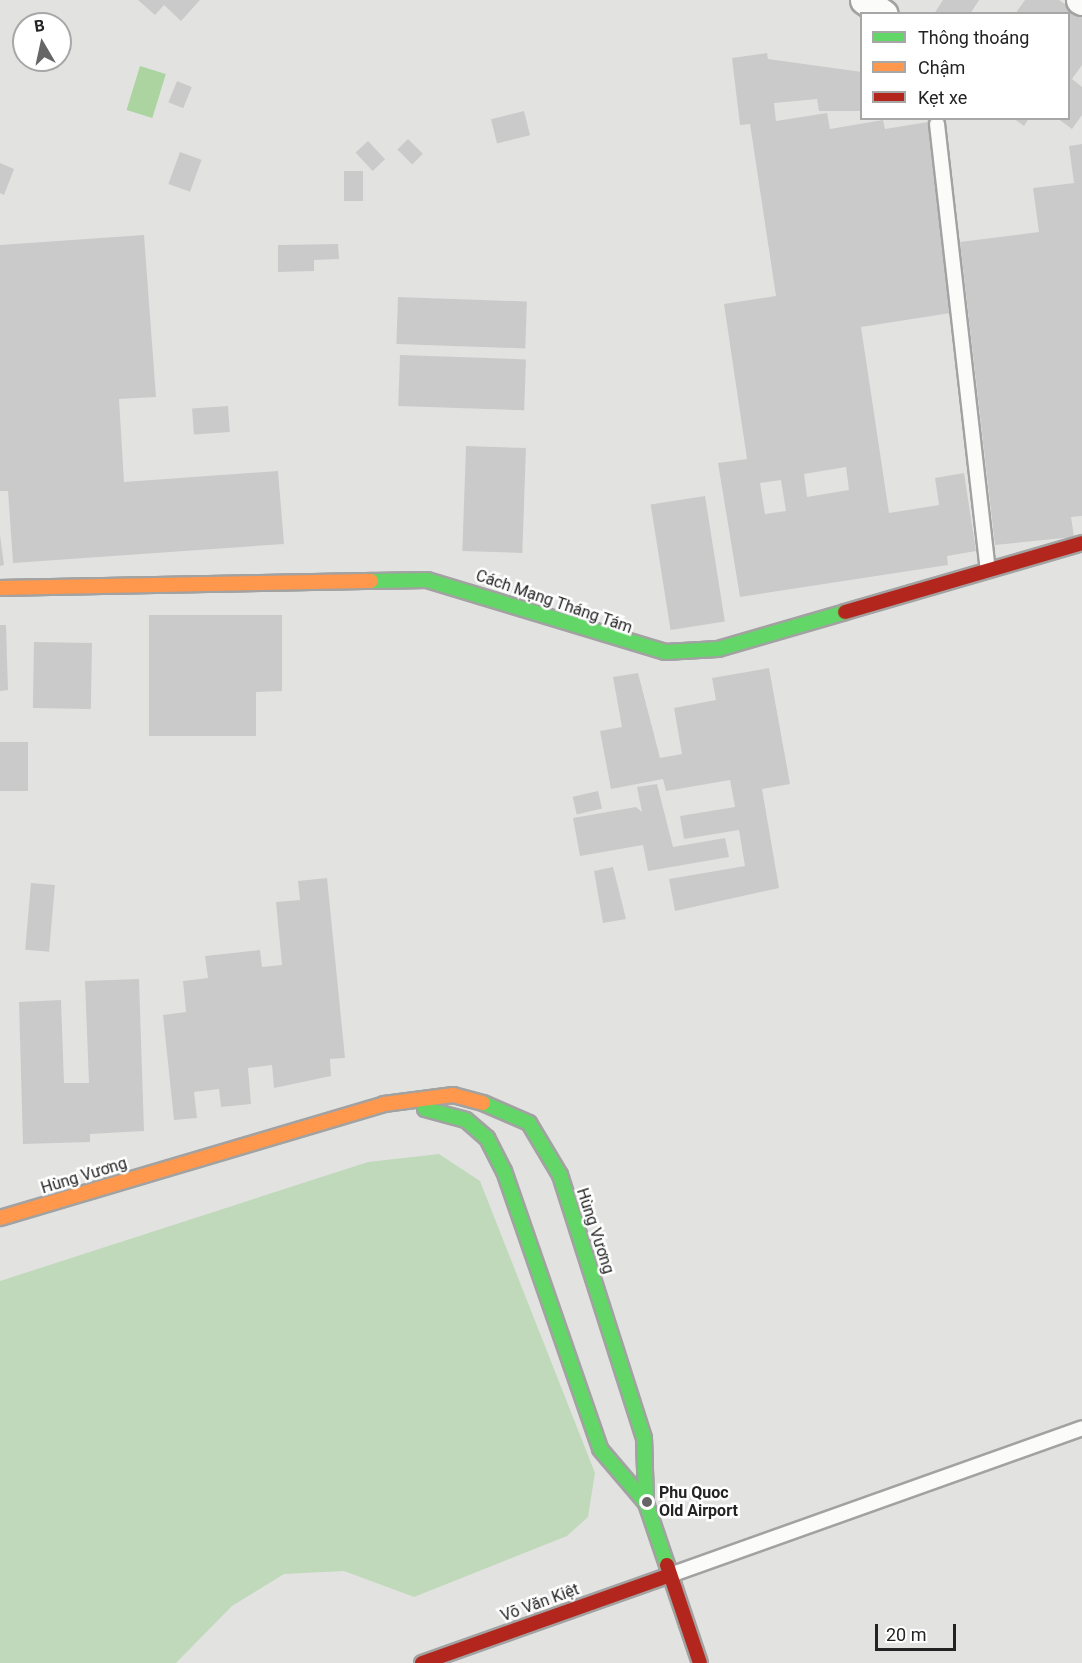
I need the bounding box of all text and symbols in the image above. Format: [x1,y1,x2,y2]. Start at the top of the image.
north arrow [12,12,72,72]
legend [860,12,1070,120]
text: B [33,16,46,36]
text: Thông thoáng [918,27,1029,48]
text: Chậm [918,57,965,78]
text: Kẹt xe [918,87,967,108]
street label: Cách Mạng Tháng Tám [473,566,635,638]
street label: Hùng Vương [39,1154,129,1198]
street label: Hùng Vương [572,1186,618,1276]
place label: Phu Quoc Old Airport [659,1483,738,1521]
marker: Phu Quoc Old Airport [640,1495,654,1509]
street label: Võ Văn Kiệt [498,1580,582,1626]
scale bar [878,1612,959,1650]
text: 20 m [886,1624,926,1645]

